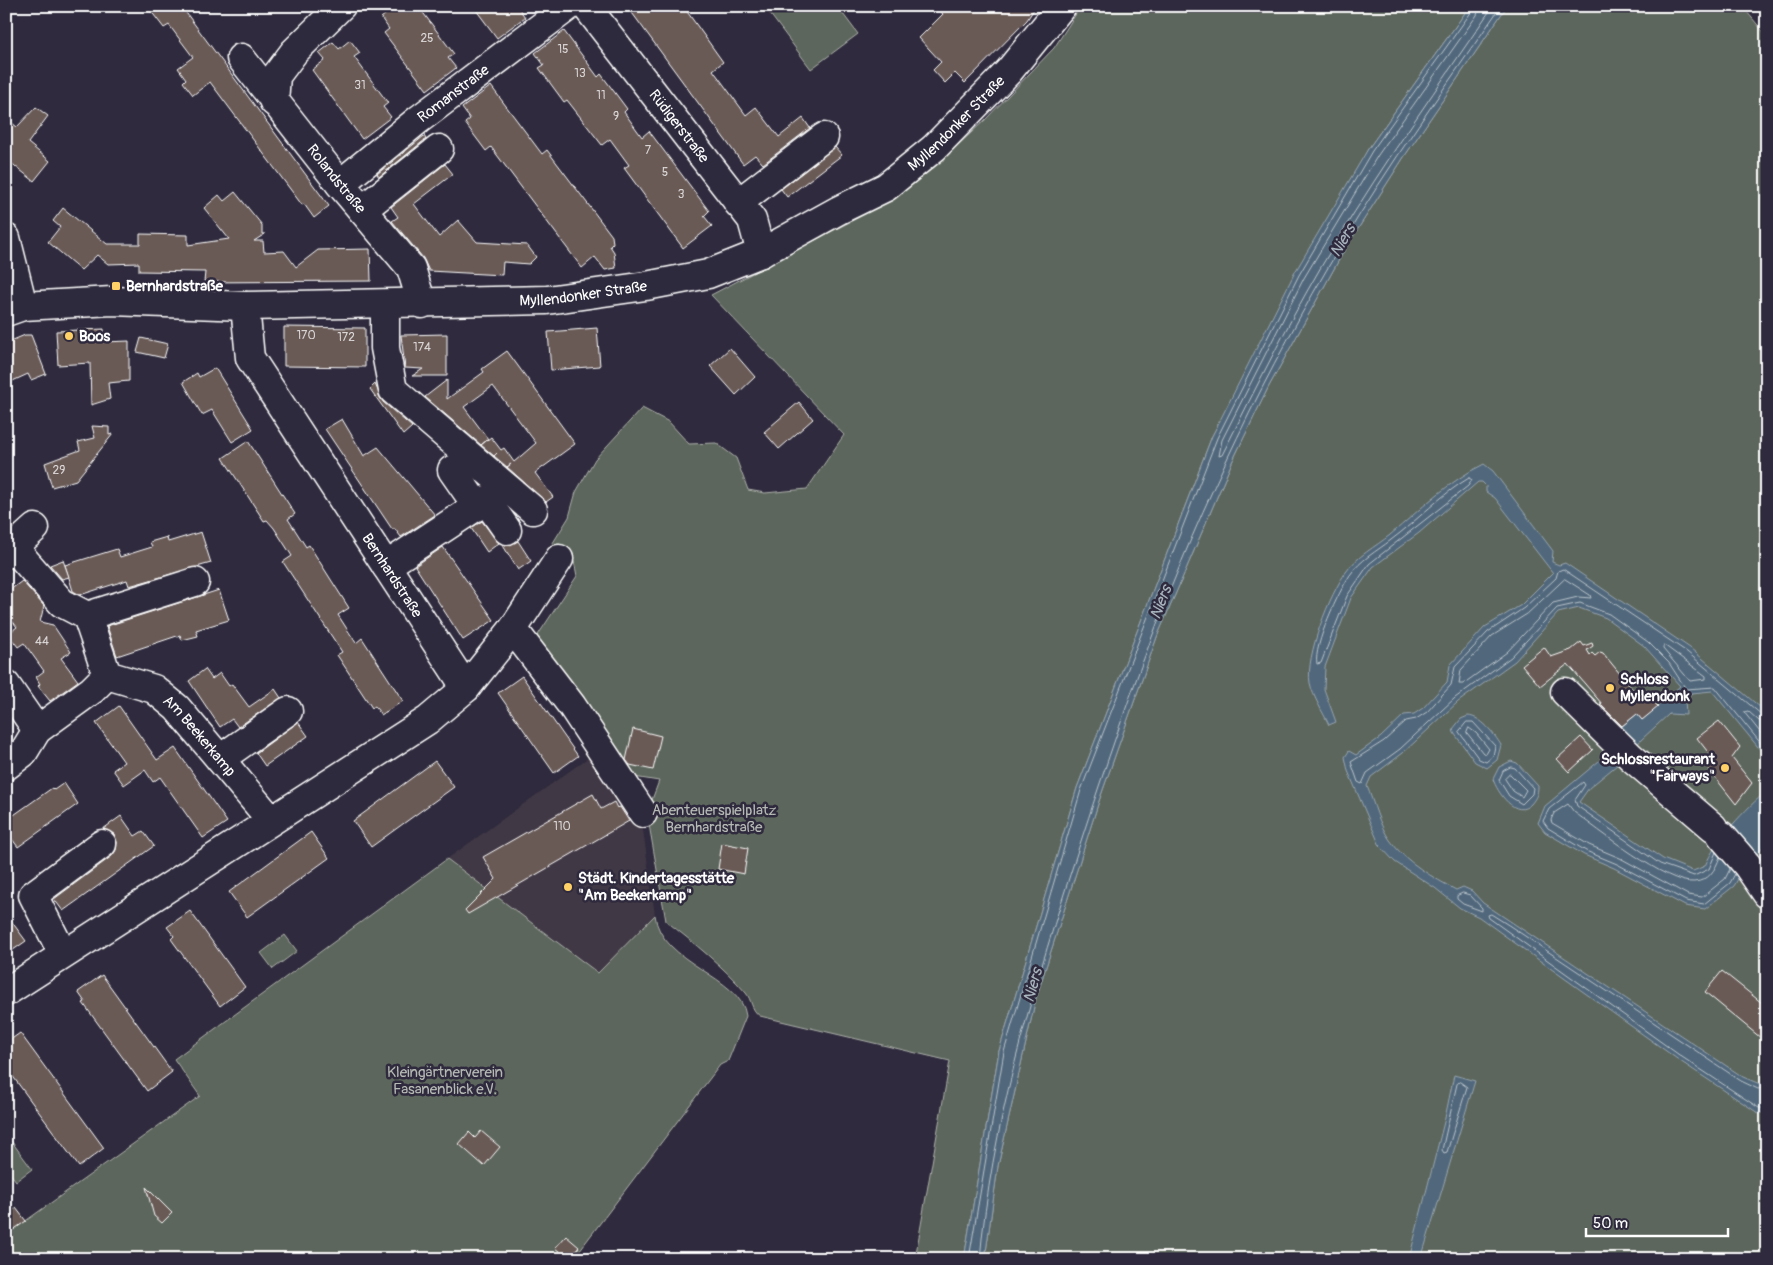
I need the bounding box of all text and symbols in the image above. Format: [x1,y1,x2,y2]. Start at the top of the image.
house number: 25 [420,31,434,46]
house number: 15 [557,42,569,57]
street label: Romanstraße [414,60,494,127]
house number: 13 [574,66,586,81]
street label: Myllendonker Straße [904,71,1010,175]
house number: 31 [354,78,366,93]
street label: Rüdigerstraße [644,86,713,167]
house number: 11 [596,88,606,103]
house number: 9 [613,109,619,124]
street label: Rolandstraße [303,141,370,218]
house number: 7 [645,143,652,158]
house number: 5 [662,165,668,180]
house number: 3 [678,187,685,202]
water label: Niers [1326,219,1361,260]
place label: Bernhardstraße [126,277,223,296]
street label: Myllendonker Straße [519,277,649,311]
marker: Bernhardstraße [110,280,122,292]
place label: Boos [79,327,111,346]
house number: 170 [296,328,316,343]
marker: Boos [63,330,75,342]
house number: 172 [337,330,355,345]
house number: 174 [413,340,431,355]
house number: 29 [53,463,65,478]
street label: Bernhardstraße [357,530,427,622]
water label: Niers [1145,581,1177,622]
house number: 44 [35,634,49,649]
place label: Schloss Myllendonk [1620,670,1690,706]
marker: Schloss Myllendonk [1604,682,1616,694]
street label: Am Beekerkamp [159,691,240,781]
place label: Schlossrestaurant "Fairways" [1601,750,1716,786]
marker: Schlossrestaurant "Fairways" [1719,762,1731,774]
park label: Abenteuerspielplatz Bernhardstraße [652,801,777,837]
house number: 110 [553,819,571,834]
place label: Städt. Kindertagesstätte "Am Beekerkamp" [578,869,735,905]
marker: Städt. Kindertagesstätte "Am Beekerkamp" [562,881,574,893]
water label: Niers [1019,964,1048,1004]
park label: Kleingärtnerverein Fasanenblick e.V. [387,1063,503,1099]
scale bar [1586,1205,1728,1237]
text: 50 m [1593,1214,1628,1233]

